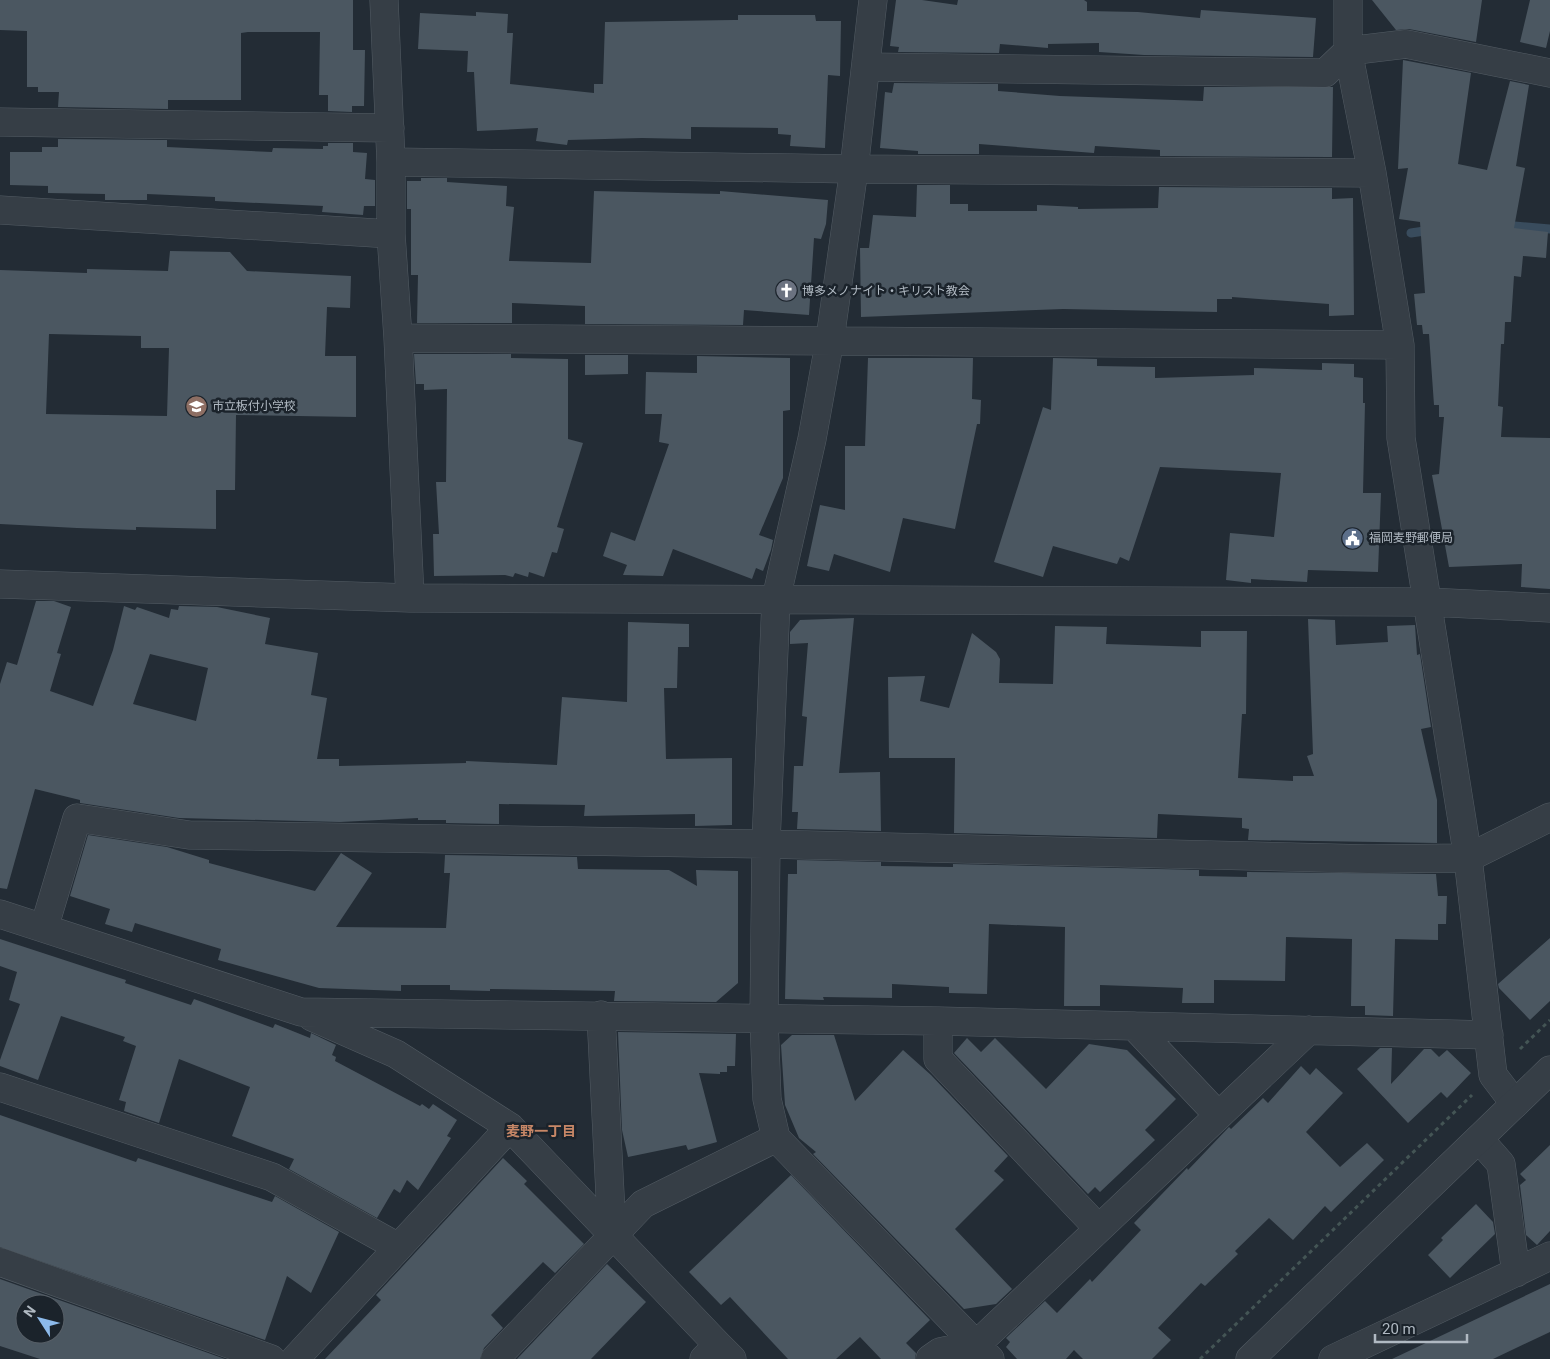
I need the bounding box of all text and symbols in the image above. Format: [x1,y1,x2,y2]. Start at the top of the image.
church icon: 博多メノナイト・キリスト教会 [774,279,798,303]
place label: 博多メノナイト・キリスト教会 [802,284,970,298]
school or university icon: 市立板付小学校 [184,394,208,418]
place label: 市立板付小学校 [212,399,296,413]
public building icon: 福岡麦野郵便局 [1341,526,1365,550]
place label: 福岡麦野郵便局 [1369,531,1453,545]
district label: 麦野一丁目 [506,1123,576,1139]
north arrow [15,1294,65,1344]
text: N [20,1303,39,1320]
scale bar [1375,1312,1468,1344]
text: 20 m [1382,1320,1416,1338]

